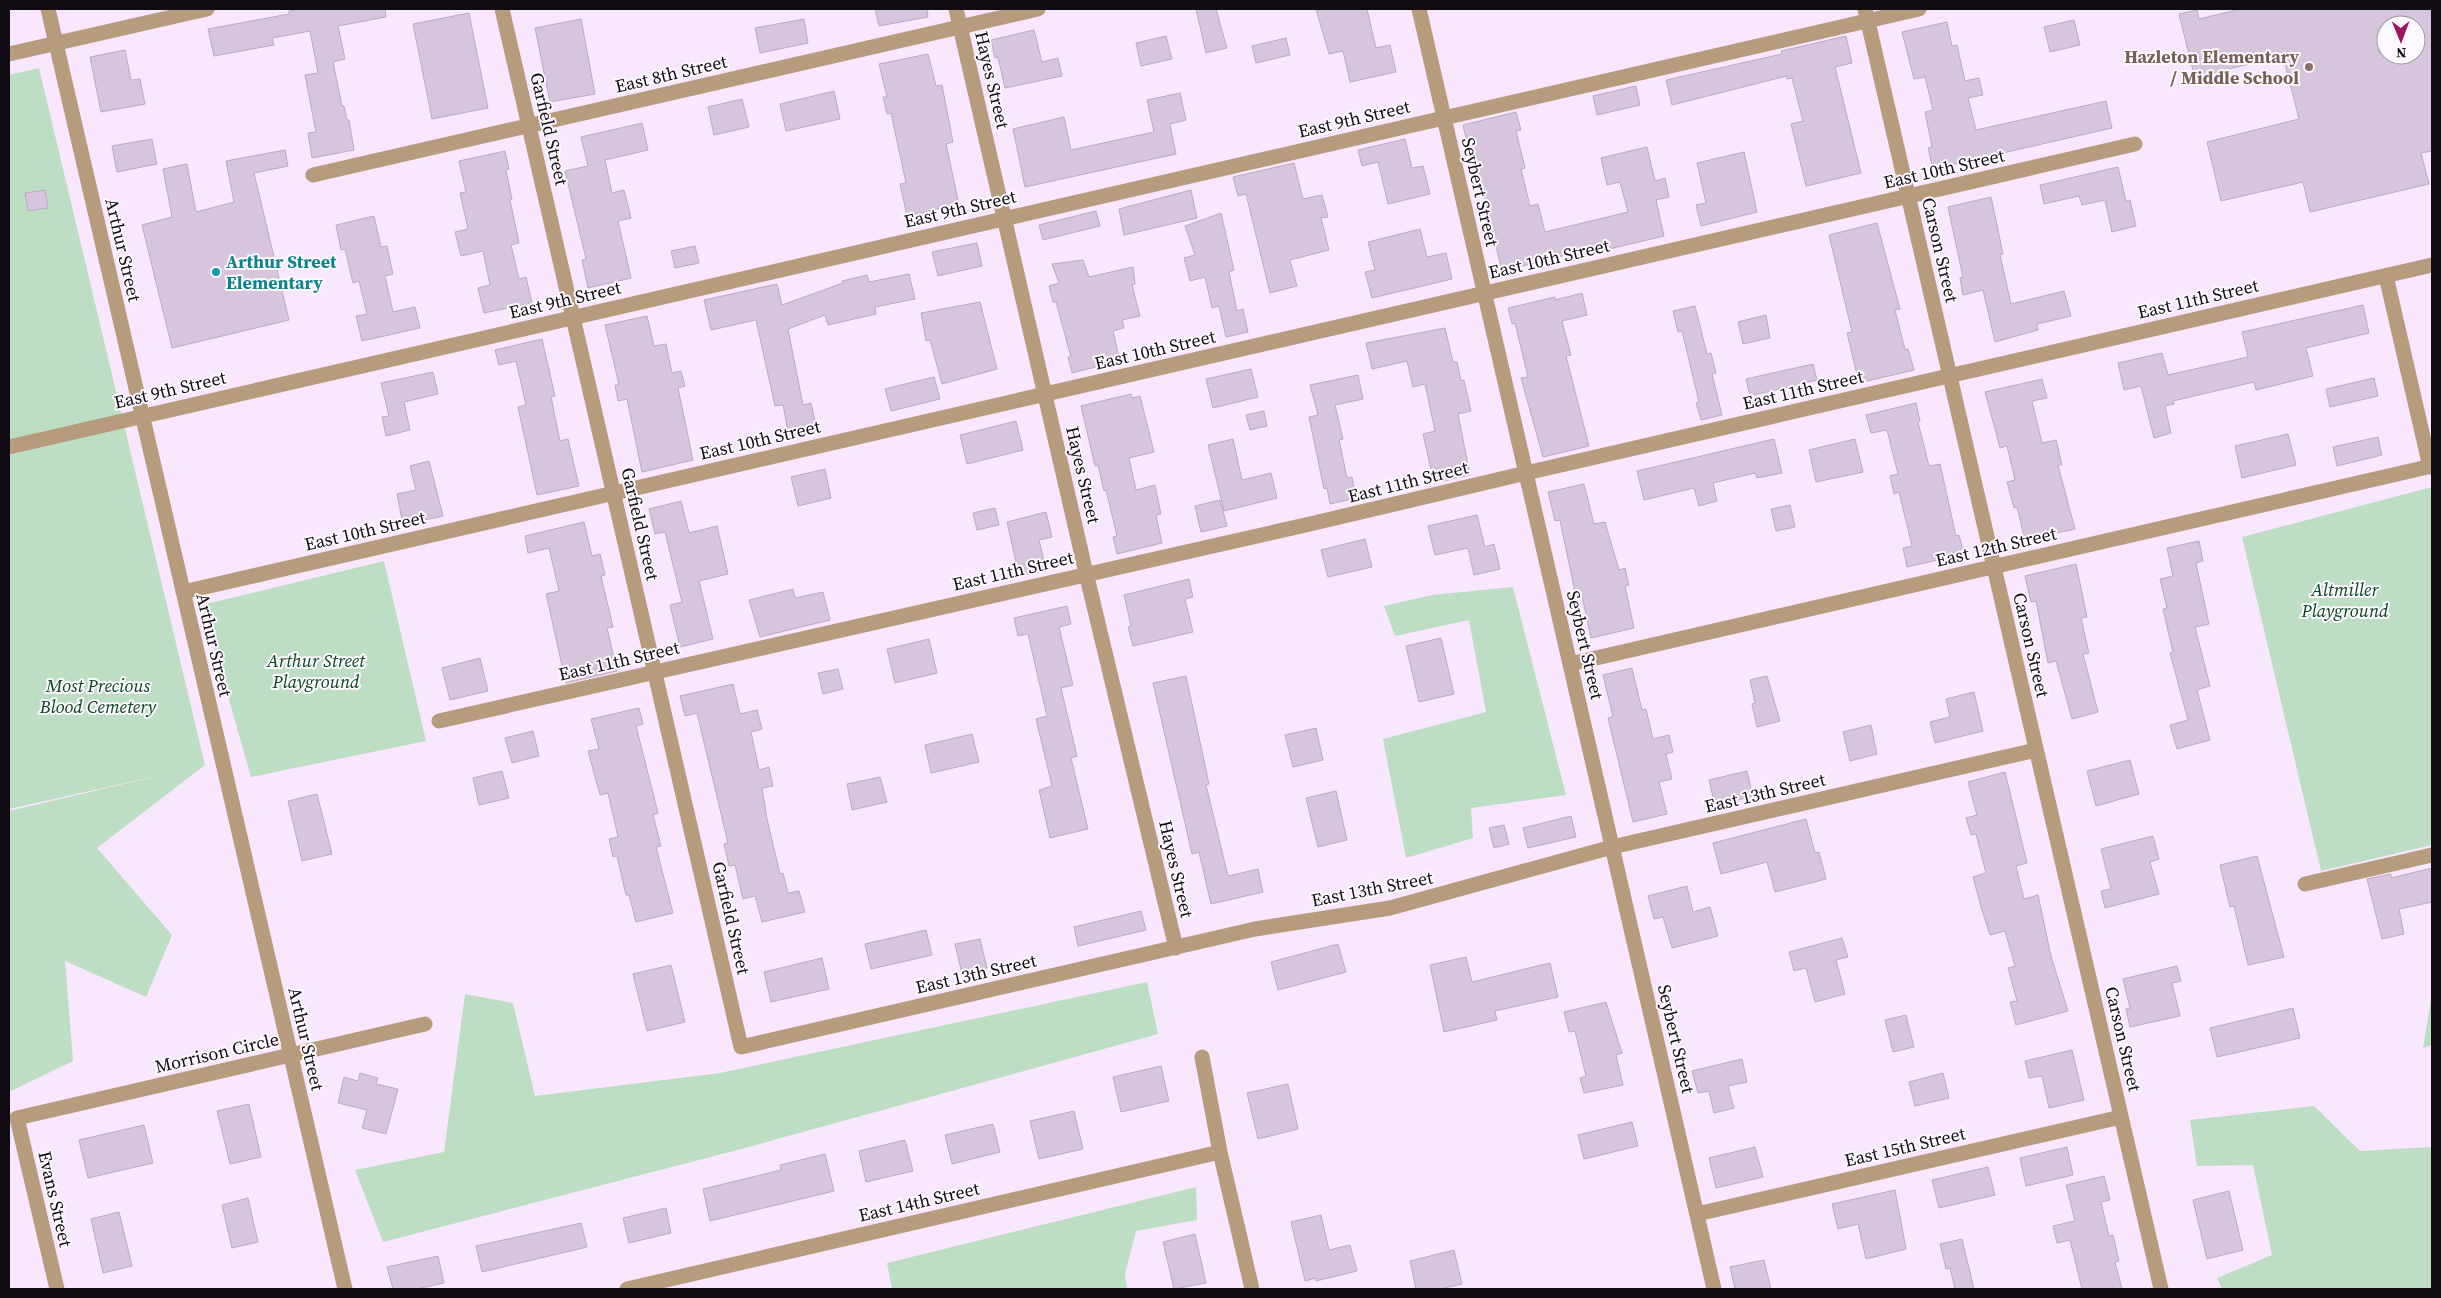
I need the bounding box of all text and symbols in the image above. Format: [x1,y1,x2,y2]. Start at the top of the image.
north arrow [2376,15,2426,65]
street label: Hayes Street [969,29,1016,131]
text: N [2396,43,2407,63]
place label: Hazleton Elementary / Middle School [2124,44,2299,90]
street label: East 8th Street [612,48,730,99]
marker: Hazleton Elementary / Middle School [2303,61,2315,73]
street label: Garfield Street [524,70,575,188]
street label: East 9th Street [1295,93,1413,144]
street label: Seybert Street [1456,135,1505,249]
street label: East 10th Street [1881,142,2007,195]
street label: East 9th Street [901,183,1019,234]
street label: Carson Street [1916,195,1965,305]
street label: Arthur Street [99,196,148,304]
street label: East 10th Street [1486,232,1612,285]
place label: Arthur Street Elementary [226,249,337,295]
marker: Arthur Street Elementary [210,266,222,278]
street label: East 11th Street [2135,272,2261,325]
street label: East 9th Street [506,274,624,325]
street label: East 10th Street [1092,323,1218,376]
street label: East 11th Street [1740,363,1866,416]
street label: East 9th Street [111,364,229,415]
street label: East 10th Street [697,413,823,466]
street label: Hayes Street [1060,424,1107,526]
street label: East 11th Street [1345,454,1471,509]
street label: Garfield Street [615,465,666,583]
street label: East 10th Street [302,504,428,557]
street label: East 12th Street [1933,520,2059,573]
street label: East 11th Street [950,544,1076,597]
park label: Altmiller Playground [2301,577,2389,623]
street label: Seybert Street [1561,588,1610,702]
street label: Carson Street [2007,590,2056,700]
street label: Arthur Street [190,591,239,699]
street label: East 11th Street [556,634,682,687]
park label: Arthur Street Playground [266,648,366,694]
park label: Most Precious Blood Cemetery [39,673,157,719]
street label: East 13th Street [1702,766,1828,819]
street label: Hayes Street [1153,818,1200,920]
street label: Garfield Street [706,859,757,977]
street label: East 13th Street [1309,864,1435,913]
street label: East 13th Street [913,947,1039,1000]
street label: Seybert Street [1652,982,1701,1096]
street label: Carson Street [2099,984,2148,1094]
street label: Arthur Street [282,985,331,1093]
street label: Morrison Circle [152,1026,281,1079]
street label: East 15th Street [1842,1120,1968,1173]
street label: Evans Street [32,1148,79,1249]
street label: East 14th Street [856,1175,982,1228]

